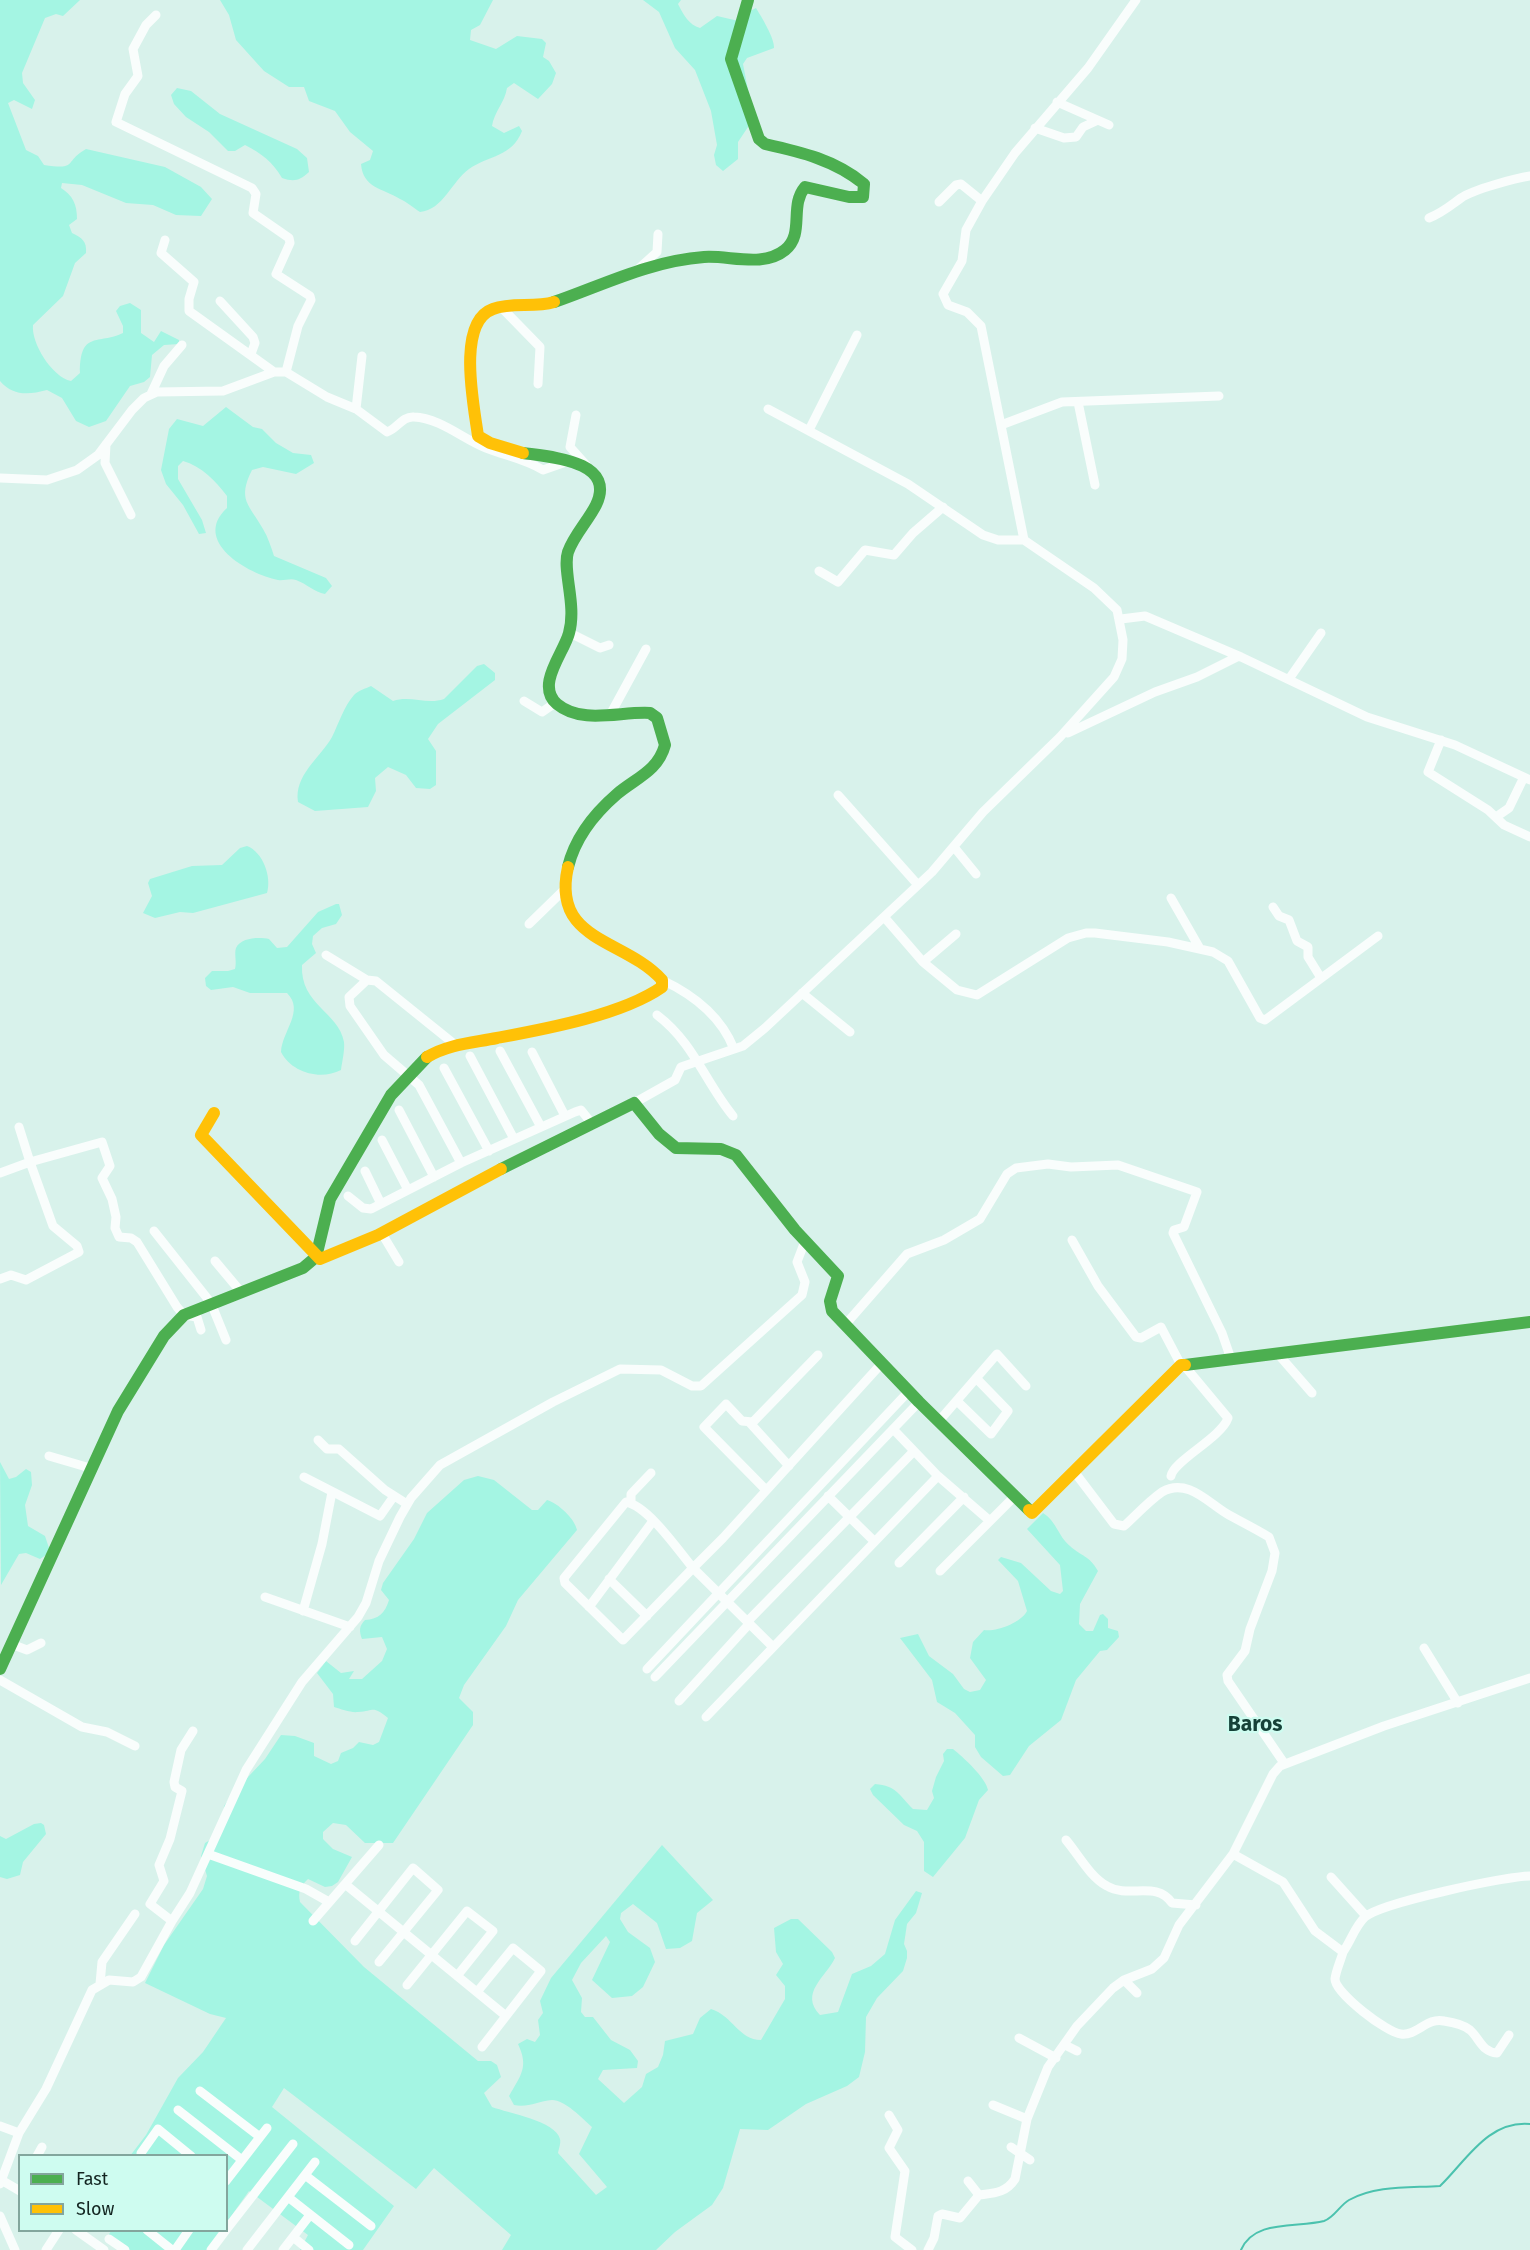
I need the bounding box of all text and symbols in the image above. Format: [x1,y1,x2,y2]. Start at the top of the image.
district label: Baros [1228,1712,1282,1738]
legend [18,2154,228,2232]
text: Fast [76,2168,108,2190]
text: Slow [76,2198,114,2220]

